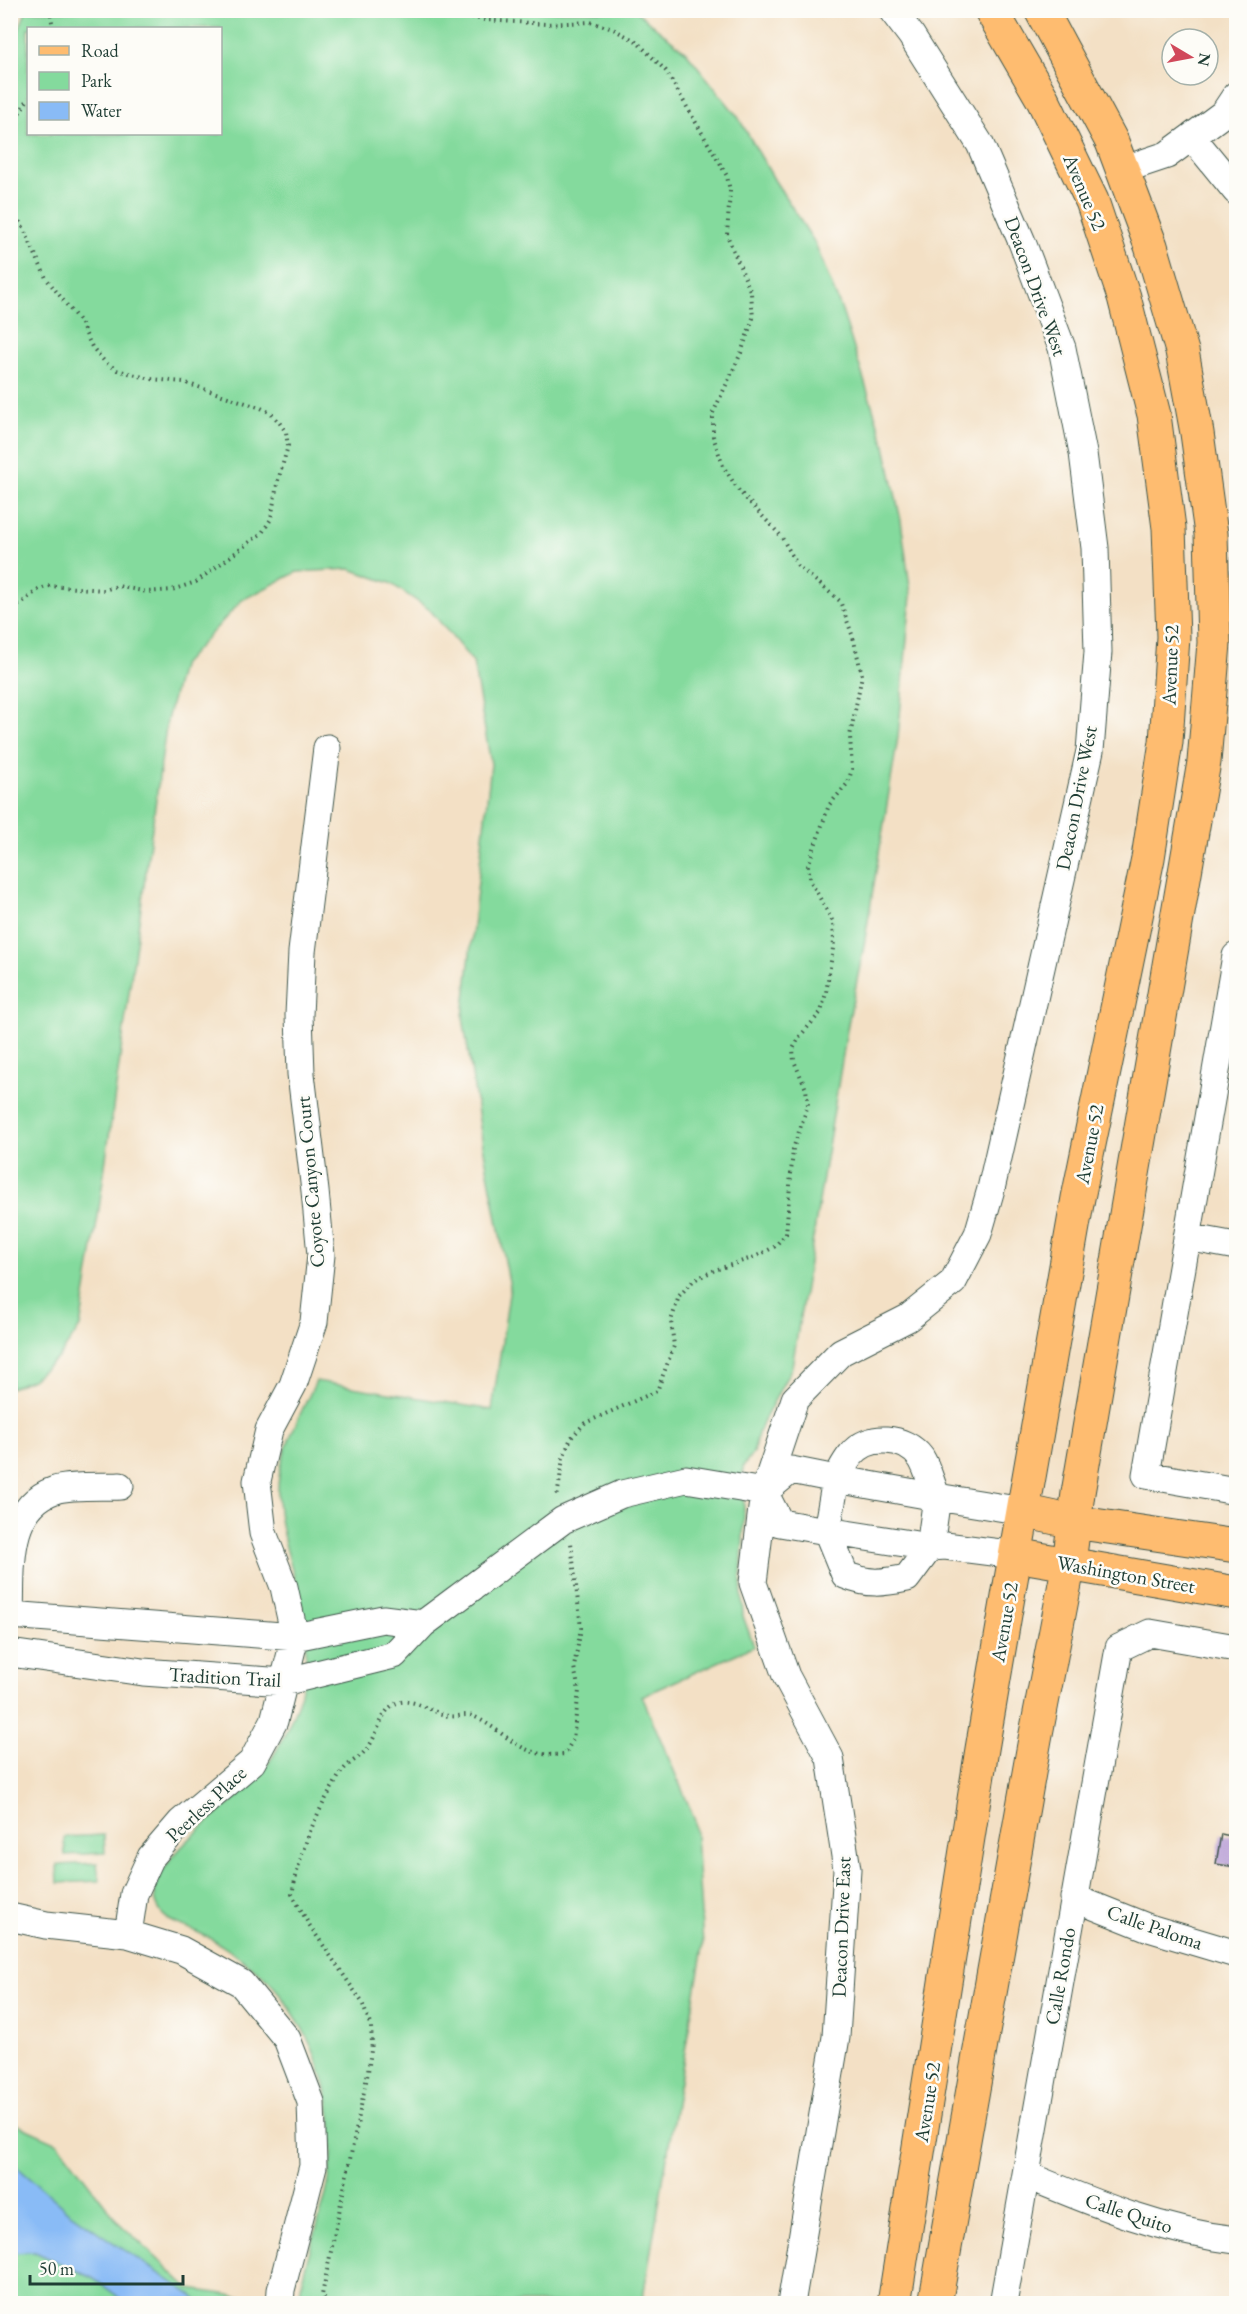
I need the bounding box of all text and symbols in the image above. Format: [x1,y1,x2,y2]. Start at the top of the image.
legend [27,27,222,135]
north arrow [1160,27,1220,87]
text: Road [81,39,120,62]
text: N [1193,51,1216,68]
text: Park [81,69,112,92]
text: Water [81,99,122,122]
street label: Avenue 52 [1057,149,1113,235]
street label: Deacon Drive West [999,213,1074,360]
street label: Avenue 52 [1156,624,1184,707]
street label: Deacon Drive West [1049,723,1103,872]
street label: Coyote Canyon Court [289,1094,330,1269]
street label: Avenue 52 [1068,1102,1110,1187]
street label: Washington Street [1055,1549,1198,1599]
street label: Avenue 52 [984,1580,1024,1665]
street label: Tradition Trail [168,1661,282,1693]
street label: Peerless Place [160,1760,252,1848]
street label: Deacon Drive East [826,1855,856,1998]
street label: Calle Paloma [1104,1898,1206,1956]
street label: Calle Rondo [1039,1925,1081,2027]
street label: Avenue 52 [908,2060,946,2145]
street label: Calle Quito [1082,2187,1176,2239]
scale bar [30,2248,183,2286]
text: 50 m [39,2257,74,2280]

